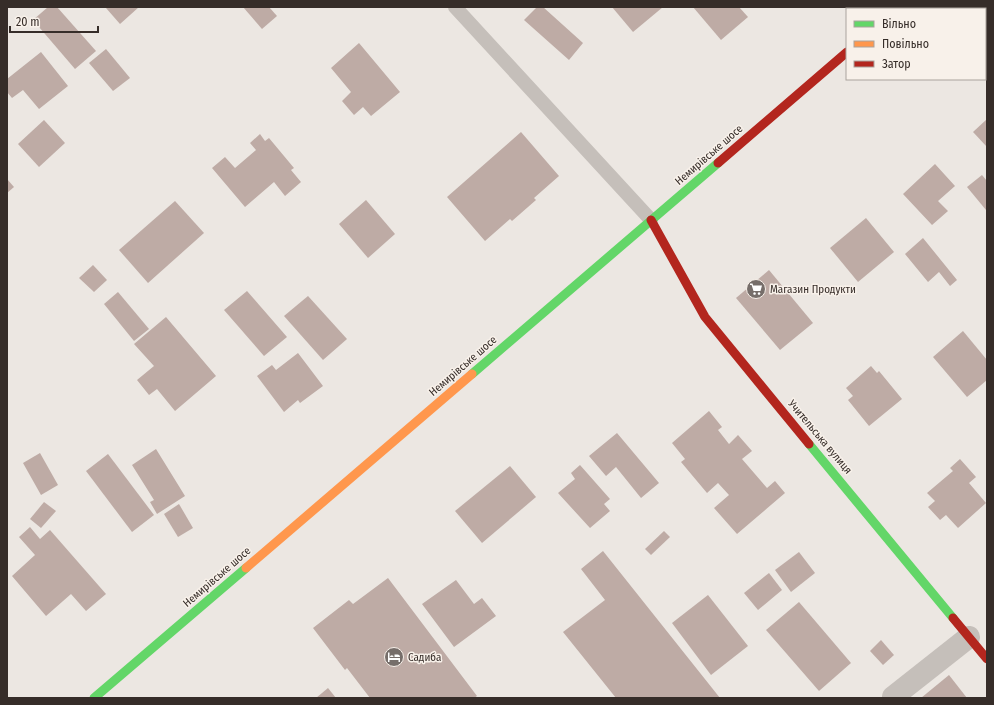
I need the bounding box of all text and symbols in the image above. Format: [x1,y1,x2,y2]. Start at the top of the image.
scale bar [10,8,98,34]
legend [846,8,986,80]
text: 20 m [16,15,40,29]
text: Вільно [882,17,916,31]
text: Повільно [882,37,929,51]
text: Затор [882,57,911,71]
street label: Немирівське шосе [673,122,745,188]
supermarket icon: Магазин Продукти [745,278,767,300]
place label: Магазин Продукти [770,283,856,296]
street label: Немирівське шосе [427,333,499,399]
street label: Учительська вулиця [785,397,855,477]
street label: Немирівське шосе [181,544,253,610]
hotel icon: Садиба [383,646,405,668]
place label: Садиба [408,651,441,664]

